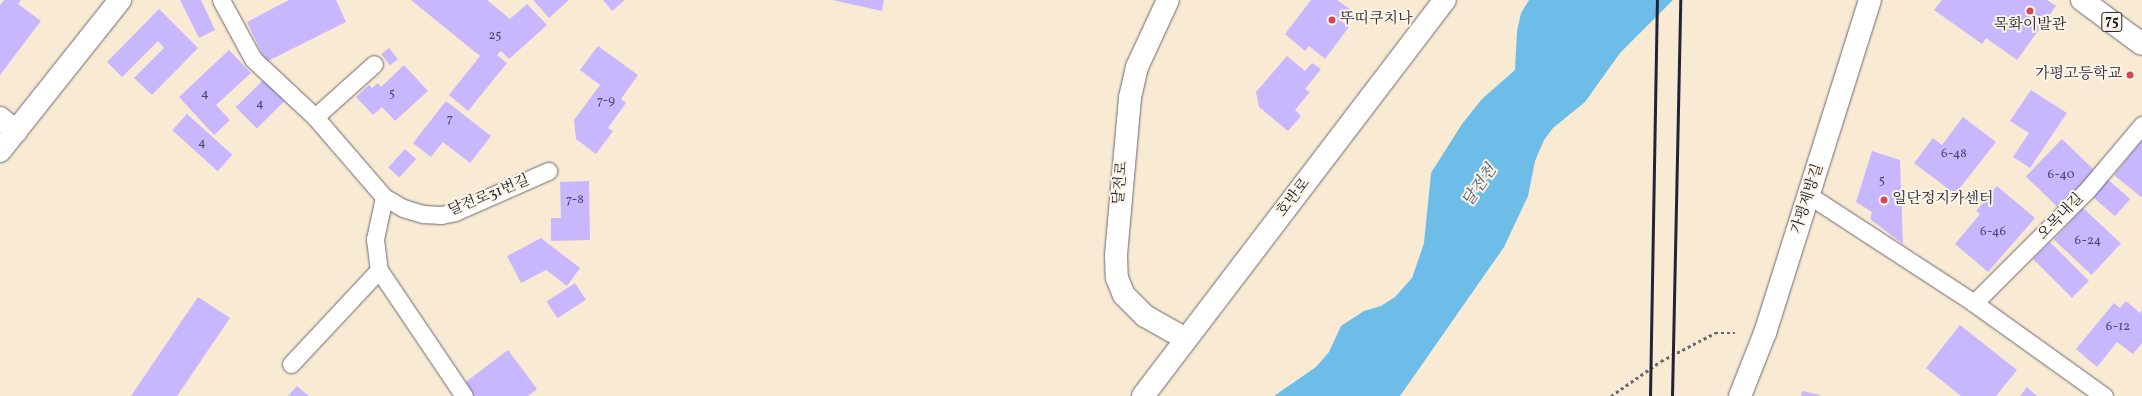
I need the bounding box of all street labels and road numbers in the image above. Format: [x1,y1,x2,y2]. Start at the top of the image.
road number: 75 [2101,10,2123,34]
street label: 달전로 [1110,161,1132,205]
street label: 가평제방길 [1788,162,1828,236]
street label: 달전로31번길 [446,172,532,220]
street label: 호반로 [1274,175,1314,221]
street label: 오목내길 [2034,190,2088,244]

